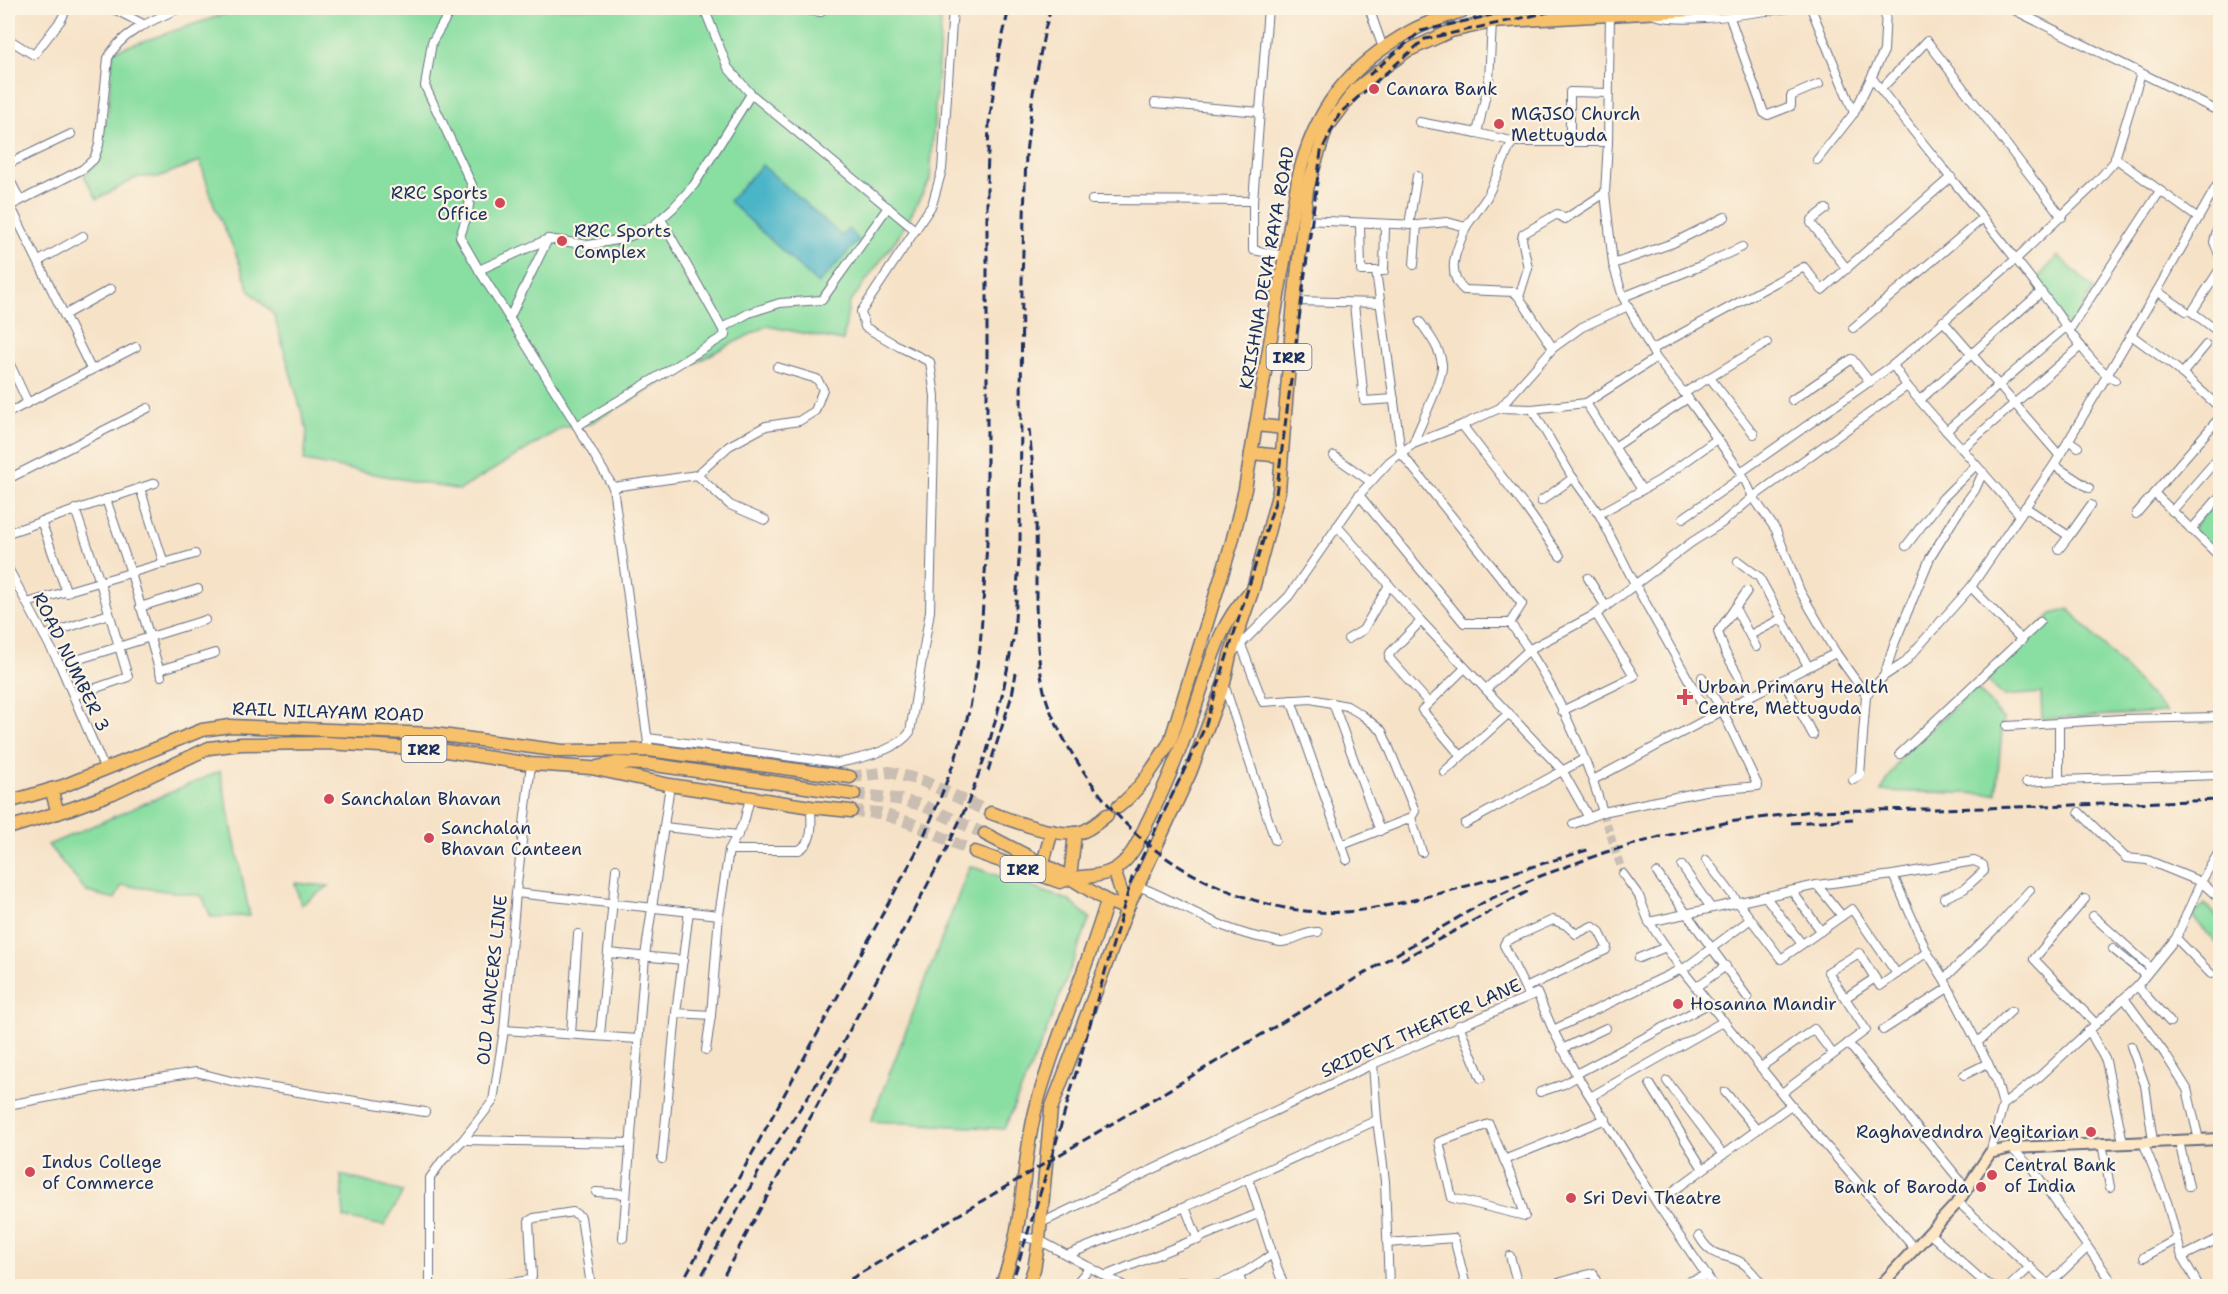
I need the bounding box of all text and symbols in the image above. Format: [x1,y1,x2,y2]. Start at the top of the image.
place label: Canara Bank [1386,77,1498,101]
marker: Canara Bank [1367,82,1381,96]
place label: MGJSO Church Mettuguda [1511,102,1640,147]
marker: MGJSO Church Mettuguda [1492,117,1506,131]
street label: KRISHNA DEVA RAYA ROAD [1234,145,1300,391]
place label: RRC Sports Office [391,181,488,226]
marker: RRC Sports Office [493,196,507,210]
place label: RRC Sports Complex [574,219,671,264]
marker: RRC Sports Complex [555,234,569,248]
road number: IRR [1266,344,1312,370]
street label: ROAD NUMBER 3 [27,588,115,736]
place label: Urban Primary Health Centre, Mettuguda [1698,675,1889,720]
marker: Urban Primary Health Centre, Mettuguda [1676,688,1694,706]
street label: RAIL NILAYAM ROAD [232,697,424,727]
road number: IRR [402,736,446,762]
place label: Sanchalan Bhavan [341,787,501,811]
marker: Sanchalan Bhavan [322,792,336,806]
place label: Sanchalan Bhavan Canteen [441,816,582,861]
marker: Sanchalan Bhavan Canteen [422,831,436,845]
road number: IRR [1000,856,1046,882]
street label: OLD LANCERS LINE [471,894,513,1066]
street label: SRIDEVI THEATER LANE [1317,973,1525,1083]
place label: Hosanna Mandir [1690,992,1837,1016]
marker: Hosanna Mandir [1671,997,1685,1011]
place label: Raghavedndra Vegitarian [1856,1120,2079,1144]
marker: Raghavedndra Vegitarian [2084,1125,2098,1139]
place label: Indus College of Commerce [42,1150,162,1195]
place label: Central Bank of India [2004,1153,2116,1198]
marker: Indus College of Commerce [23,1165,37,1179]
marker: Central Bank of India [1985,1168,1999,1182]
place label: Bank of Baroda [1834,1175,1969,1199]
marker: Bank of Baroda [1974,1180,1988,1194]
place label: Sri Devi Theatre [1583,1186,1722,1210]
marker: Sri Devi Theatre [1564,1191,1578,1205]

